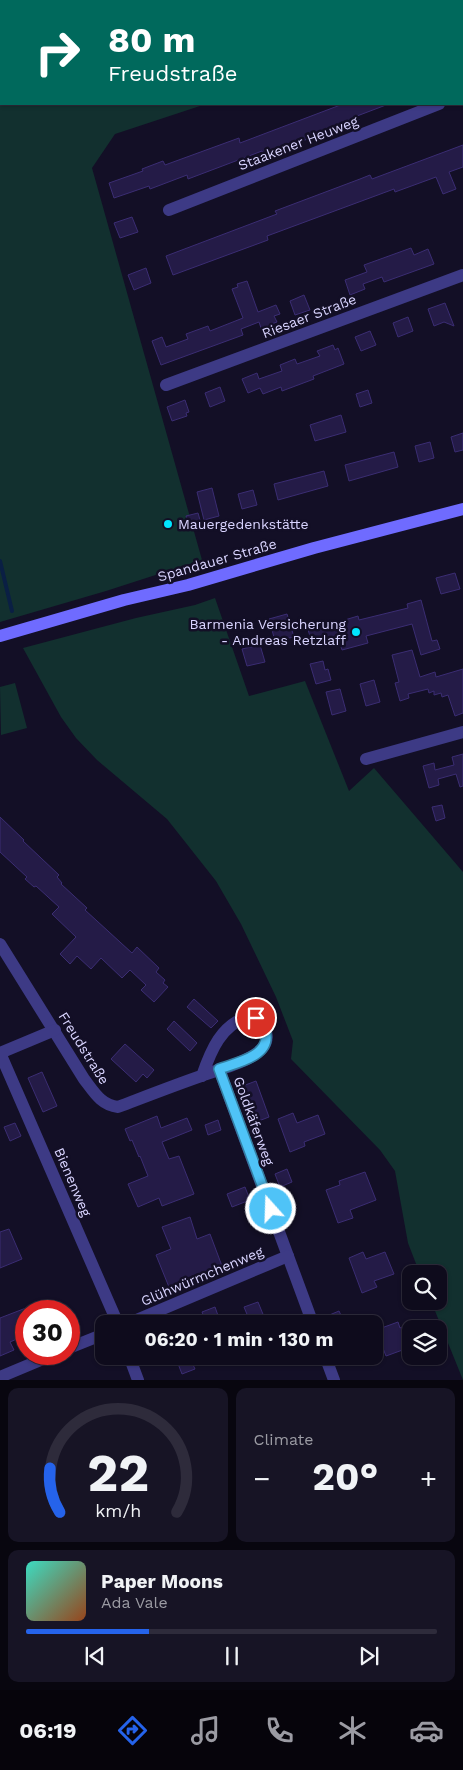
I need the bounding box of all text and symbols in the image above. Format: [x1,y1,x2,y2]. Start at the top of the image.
text: 80 m [108,19,195,61]
icon: right [25,20,90,85]
text: Freudstraße [108,61,237,86]
street label: Staakener Heuweg [236,113,361,173]
street label: Riesaer Straße [260,291,358,341]
place label: Mauergedenkstätte [178,516,309,532]
marker: Mauergedenkstätte [162,518,174,530]
street label: Spandauer Straße [156,535,278,585]
place label: Barmenia Versicherung - Andreas Retzlaff [189,616,347,648]
marker: Barmenia Versicherung - Andreas Retzlaff [350,626,362,638]
pin [235,997,277,1039]
icon: arrive [242,1004,270,1032]
street label: Freudstraße [55,1009,113,1087]
street label: Goldkäferweg [231,1074,278,1168]
street label: Bienenweg [51,1145,95,1219]
position arrow [244,1182,296,1234]
street label: Glühwürmchenweg [139,1243,266,1309]
map controls [402,1265,447,1365]
button: search [402,1265,447,1310]
speed limit sign: 30 [15,1300,80,1365]
button: layers [402,1320,447,1365]
text: 06:20 · 1 min · 130 m [145,1328,333,1351]
text: Climate [254,1430,314,1449]
text: 22 [87,1443,149,1504]
text: 20° [312,1455,378,1499]
text: − [254,1462,270,1495]
text: + [420,1462,437,1495]
text: km/h [95,1500,141,1521]
text: Paper Moons [101,1570,223,1593]
text: Ada Vale [101,1593,168,1612]
icon: previous [81,1642,109,1670]
icon: pause [218,1642,246,1670]
icon: next [355,1642,383,1670]
icon: directions [115,1713,150,1748]
icon: music [188,1713,223,1748]
icon: phone [262,1713,297,1748]
icon: climate [335,1713,370,1748]
icon: car [409,1713,444,1748]
text: 06:19 [19,1718,77,1743]

